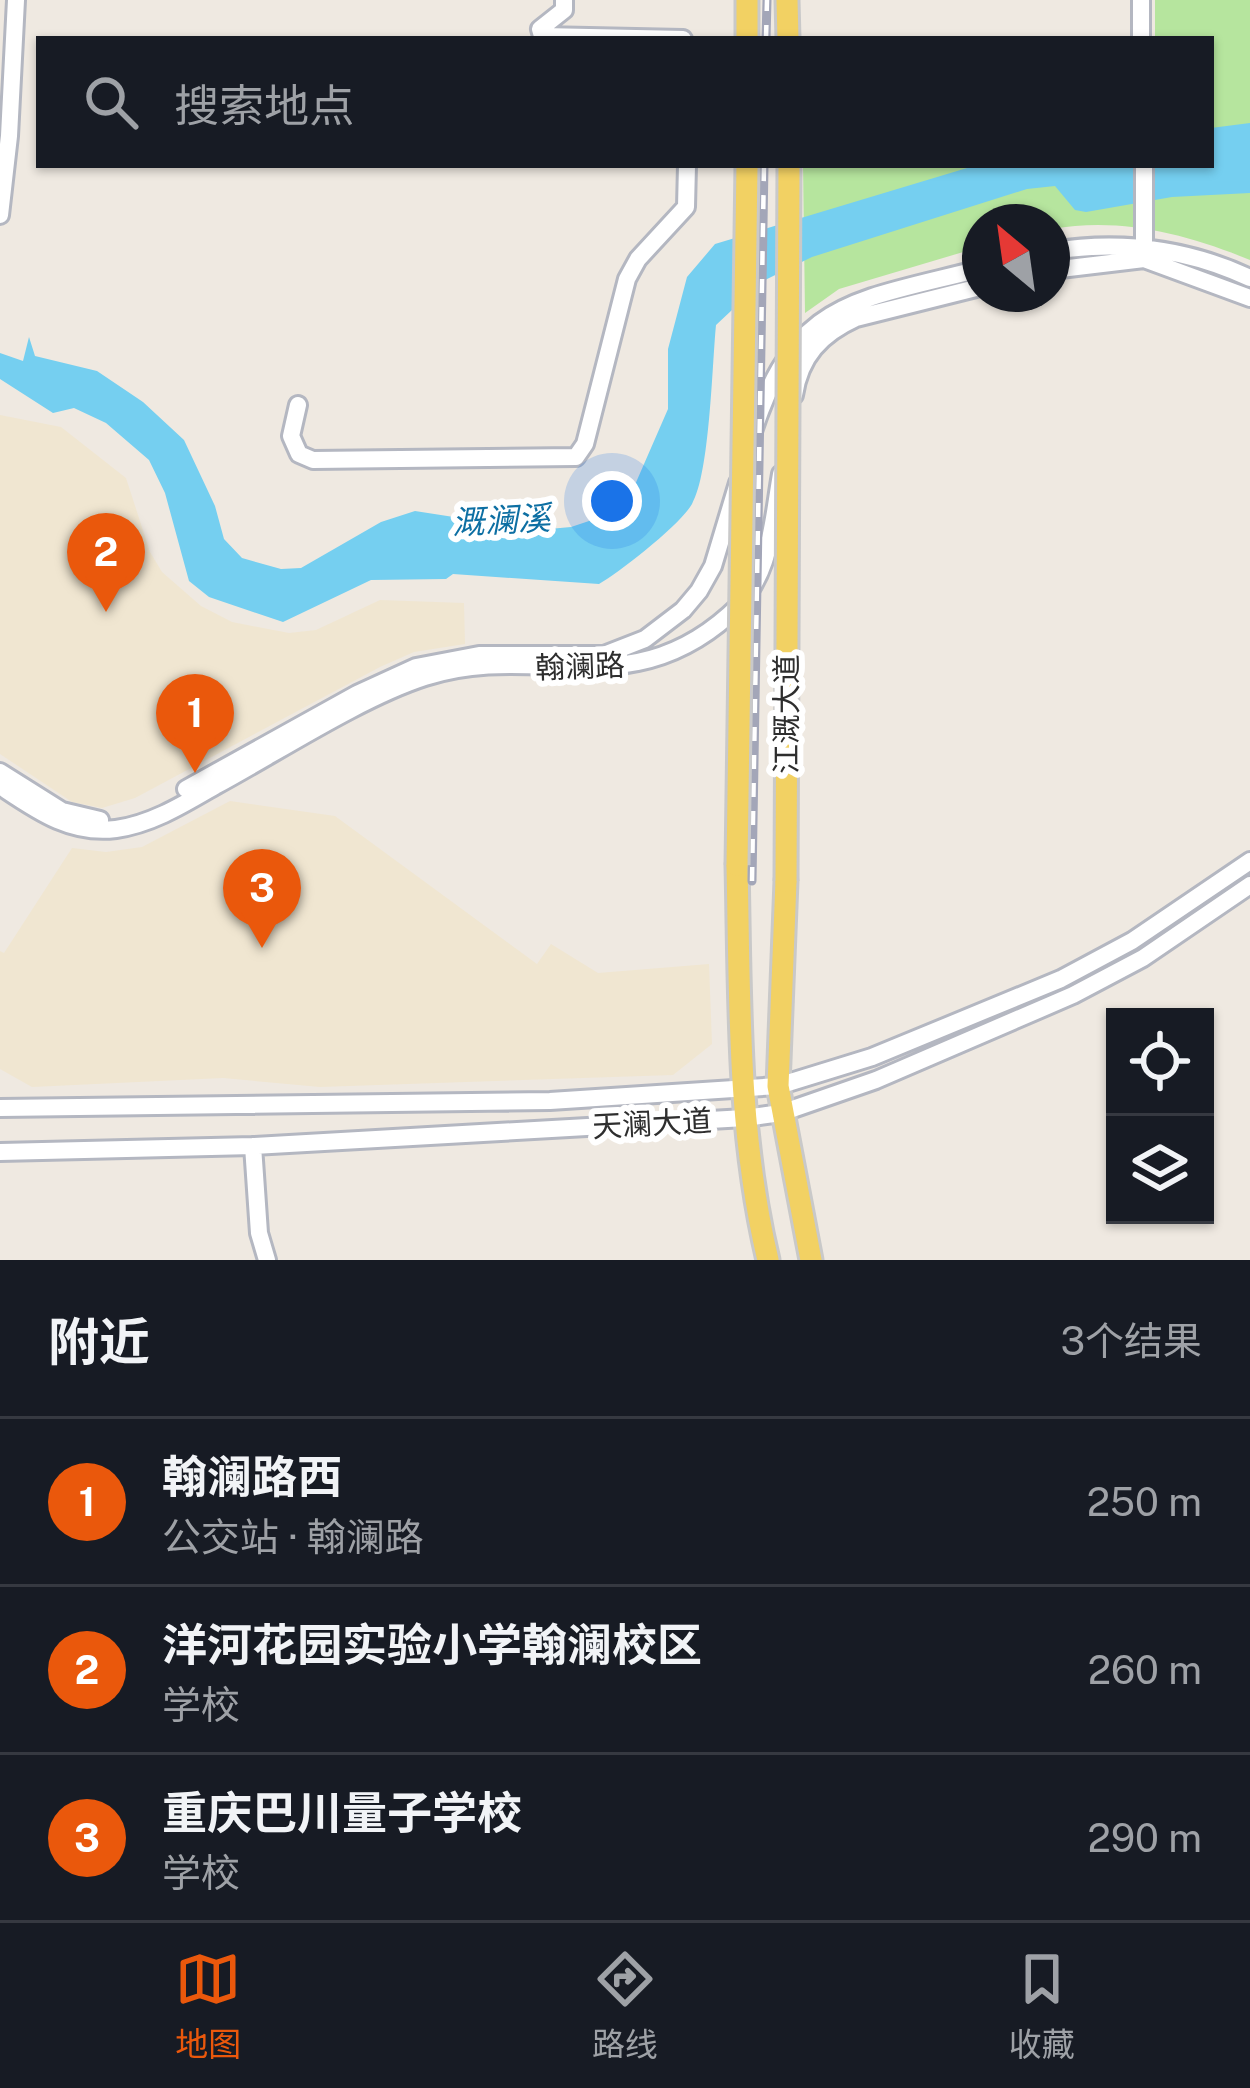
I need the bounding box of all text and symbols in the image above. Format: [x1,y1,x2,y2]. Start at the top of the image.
search box [36,36,1214,168]
icon: search [78,69,144,135]
text: 搜索地点 [174,79,354,132]
north arrow [962,204,1070,312]
your location [582,471,642,531]
water label: 溉澜溪 [451,498,554,542]
pin: 2 [67,513,145,612]
street label: 翰澜路 [534,646,626,686]
street label: 江溉大道 [768,654,804,774]
pin: 1 [156,674,234,773]
pin: 3 [223,849,301,948]
map controls [1106,1008,1214,1224]
button: locate [1106,1008,1214,1116]
street label: 天澜大道 [591,1102,713,1144]
button: layers [1106,1116,1214,1224]
text: 附近 [48,1312,150,1371]
text: 3个结果 [1060,1318,1202,1364]
text: 翰澜路西 [162,1450,342,1503]
text: 1 [79,1479,95,1525]
text: 250 m [1087,1479,1202,1525]
text: 公交站 · 翰澜路 [162,1514,424,1560]
text: 洋河花园实验小学翰澜校区 [162,1618,702,1671]
text: 2 [75,1647,99,1693]
text: 260 m [1088,1647,1202,1693]
text: 学校 [162,1682,240,1728]
text: 重庆巴川量子学校 [162,1786,522,1839]
text: 3 [74,1815,100,1861]
text: 290 m [1088,1815,1202,1861]
text: 学校 [162,1850,240,1896]
tab: 地图 [175,1946,241,2066]
tab: 路线 [592,1946,658,2066]
tab: 收藏 [1009,1946,1075,2066]

